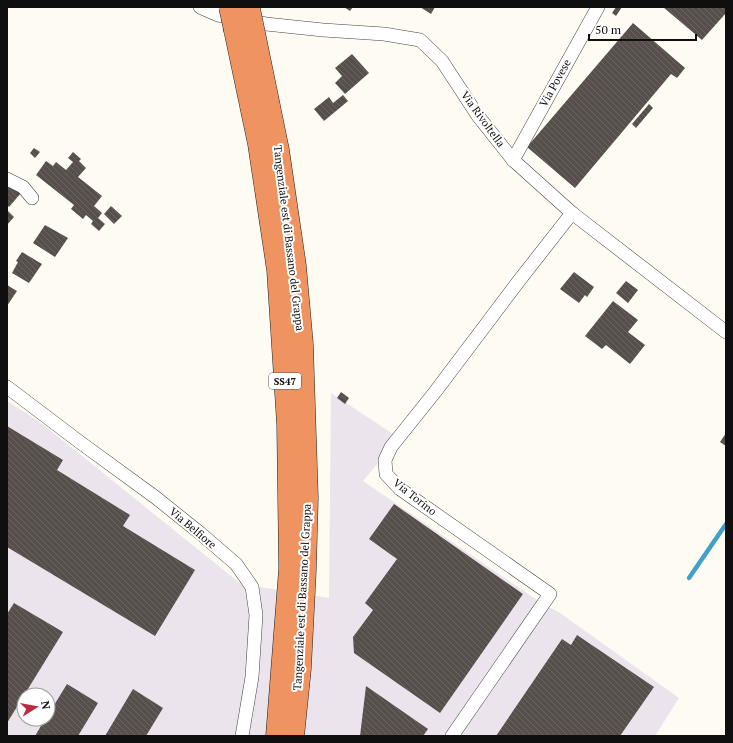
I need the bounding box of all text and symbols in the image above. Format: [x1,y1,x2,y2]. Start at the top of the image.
scale bar [589,16,696,42]
text: 50 m [595,22,622,37]
street label: Via Povese [536,56,574,109]
street label: Via Rivoltella [458,88,508,150]
street label: Tangenziale est di Bassano del Grappa [271,144,307,332]
road number: SS47 [269,373,301,389]
street label: Via Torino [390,476,440,518]
street label: Tangenziale est di Bassano del Grappa [290,503,314,691]
street label: Via Belfiore [167,504,220,552]
north arrow [16,687,56,727]
text: N [38,700,54,711]

